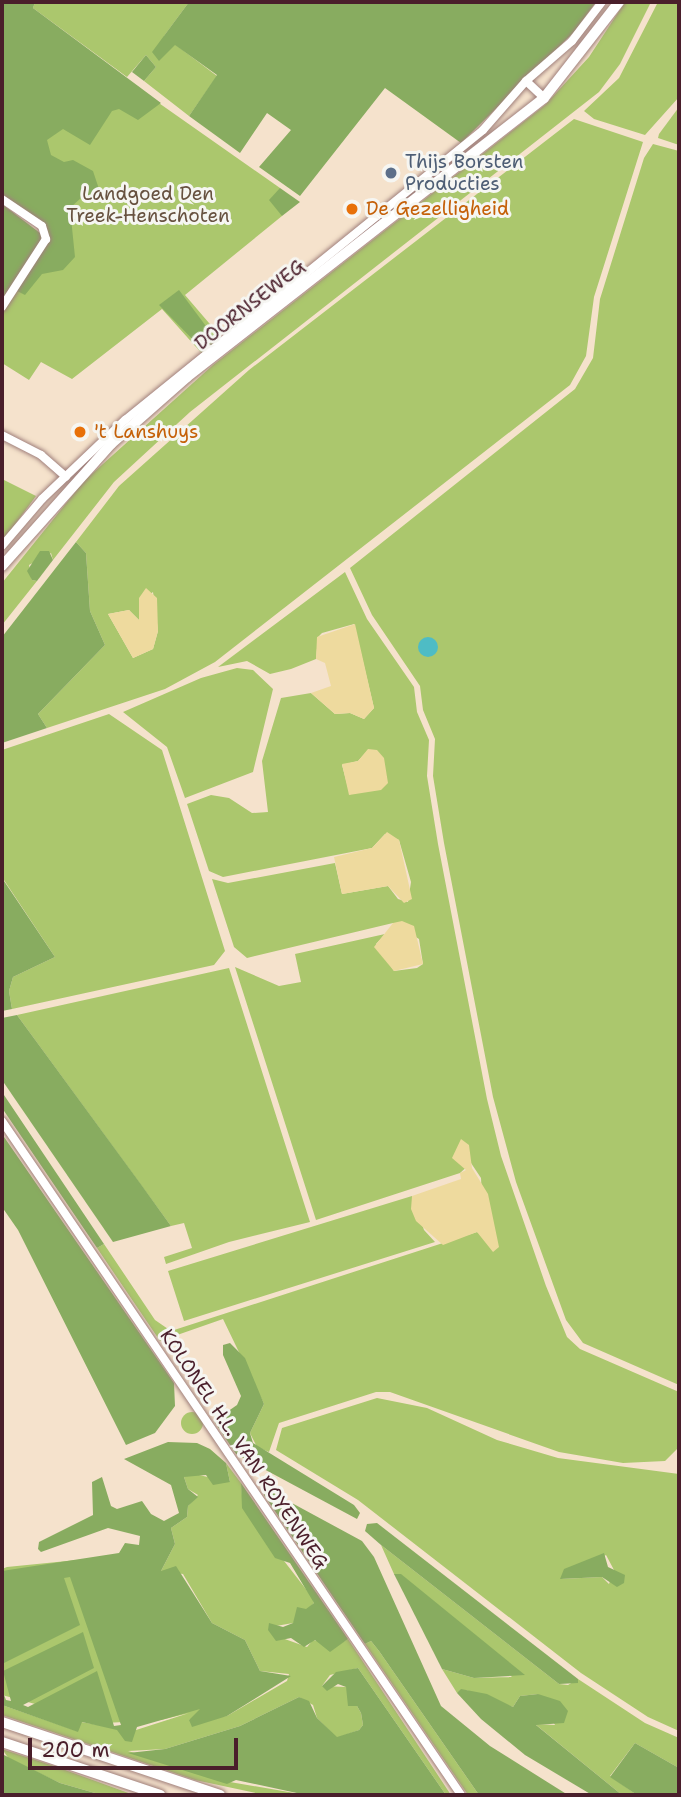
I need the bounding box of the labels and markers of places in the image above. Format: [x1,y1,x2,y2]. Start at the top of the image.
place label: Thijs Borsten Producties [405,151,523,195]
marker: Thijs Borsten Producties [383,165,399,181]
place label: De Gezelligheid [366,198,509,220]
marker: De Gezelligheid [344,201,360,217]
place label: 't Lanshuys [94,421,198,443]
marker: 't Lanshuys [72,424,88,440]

